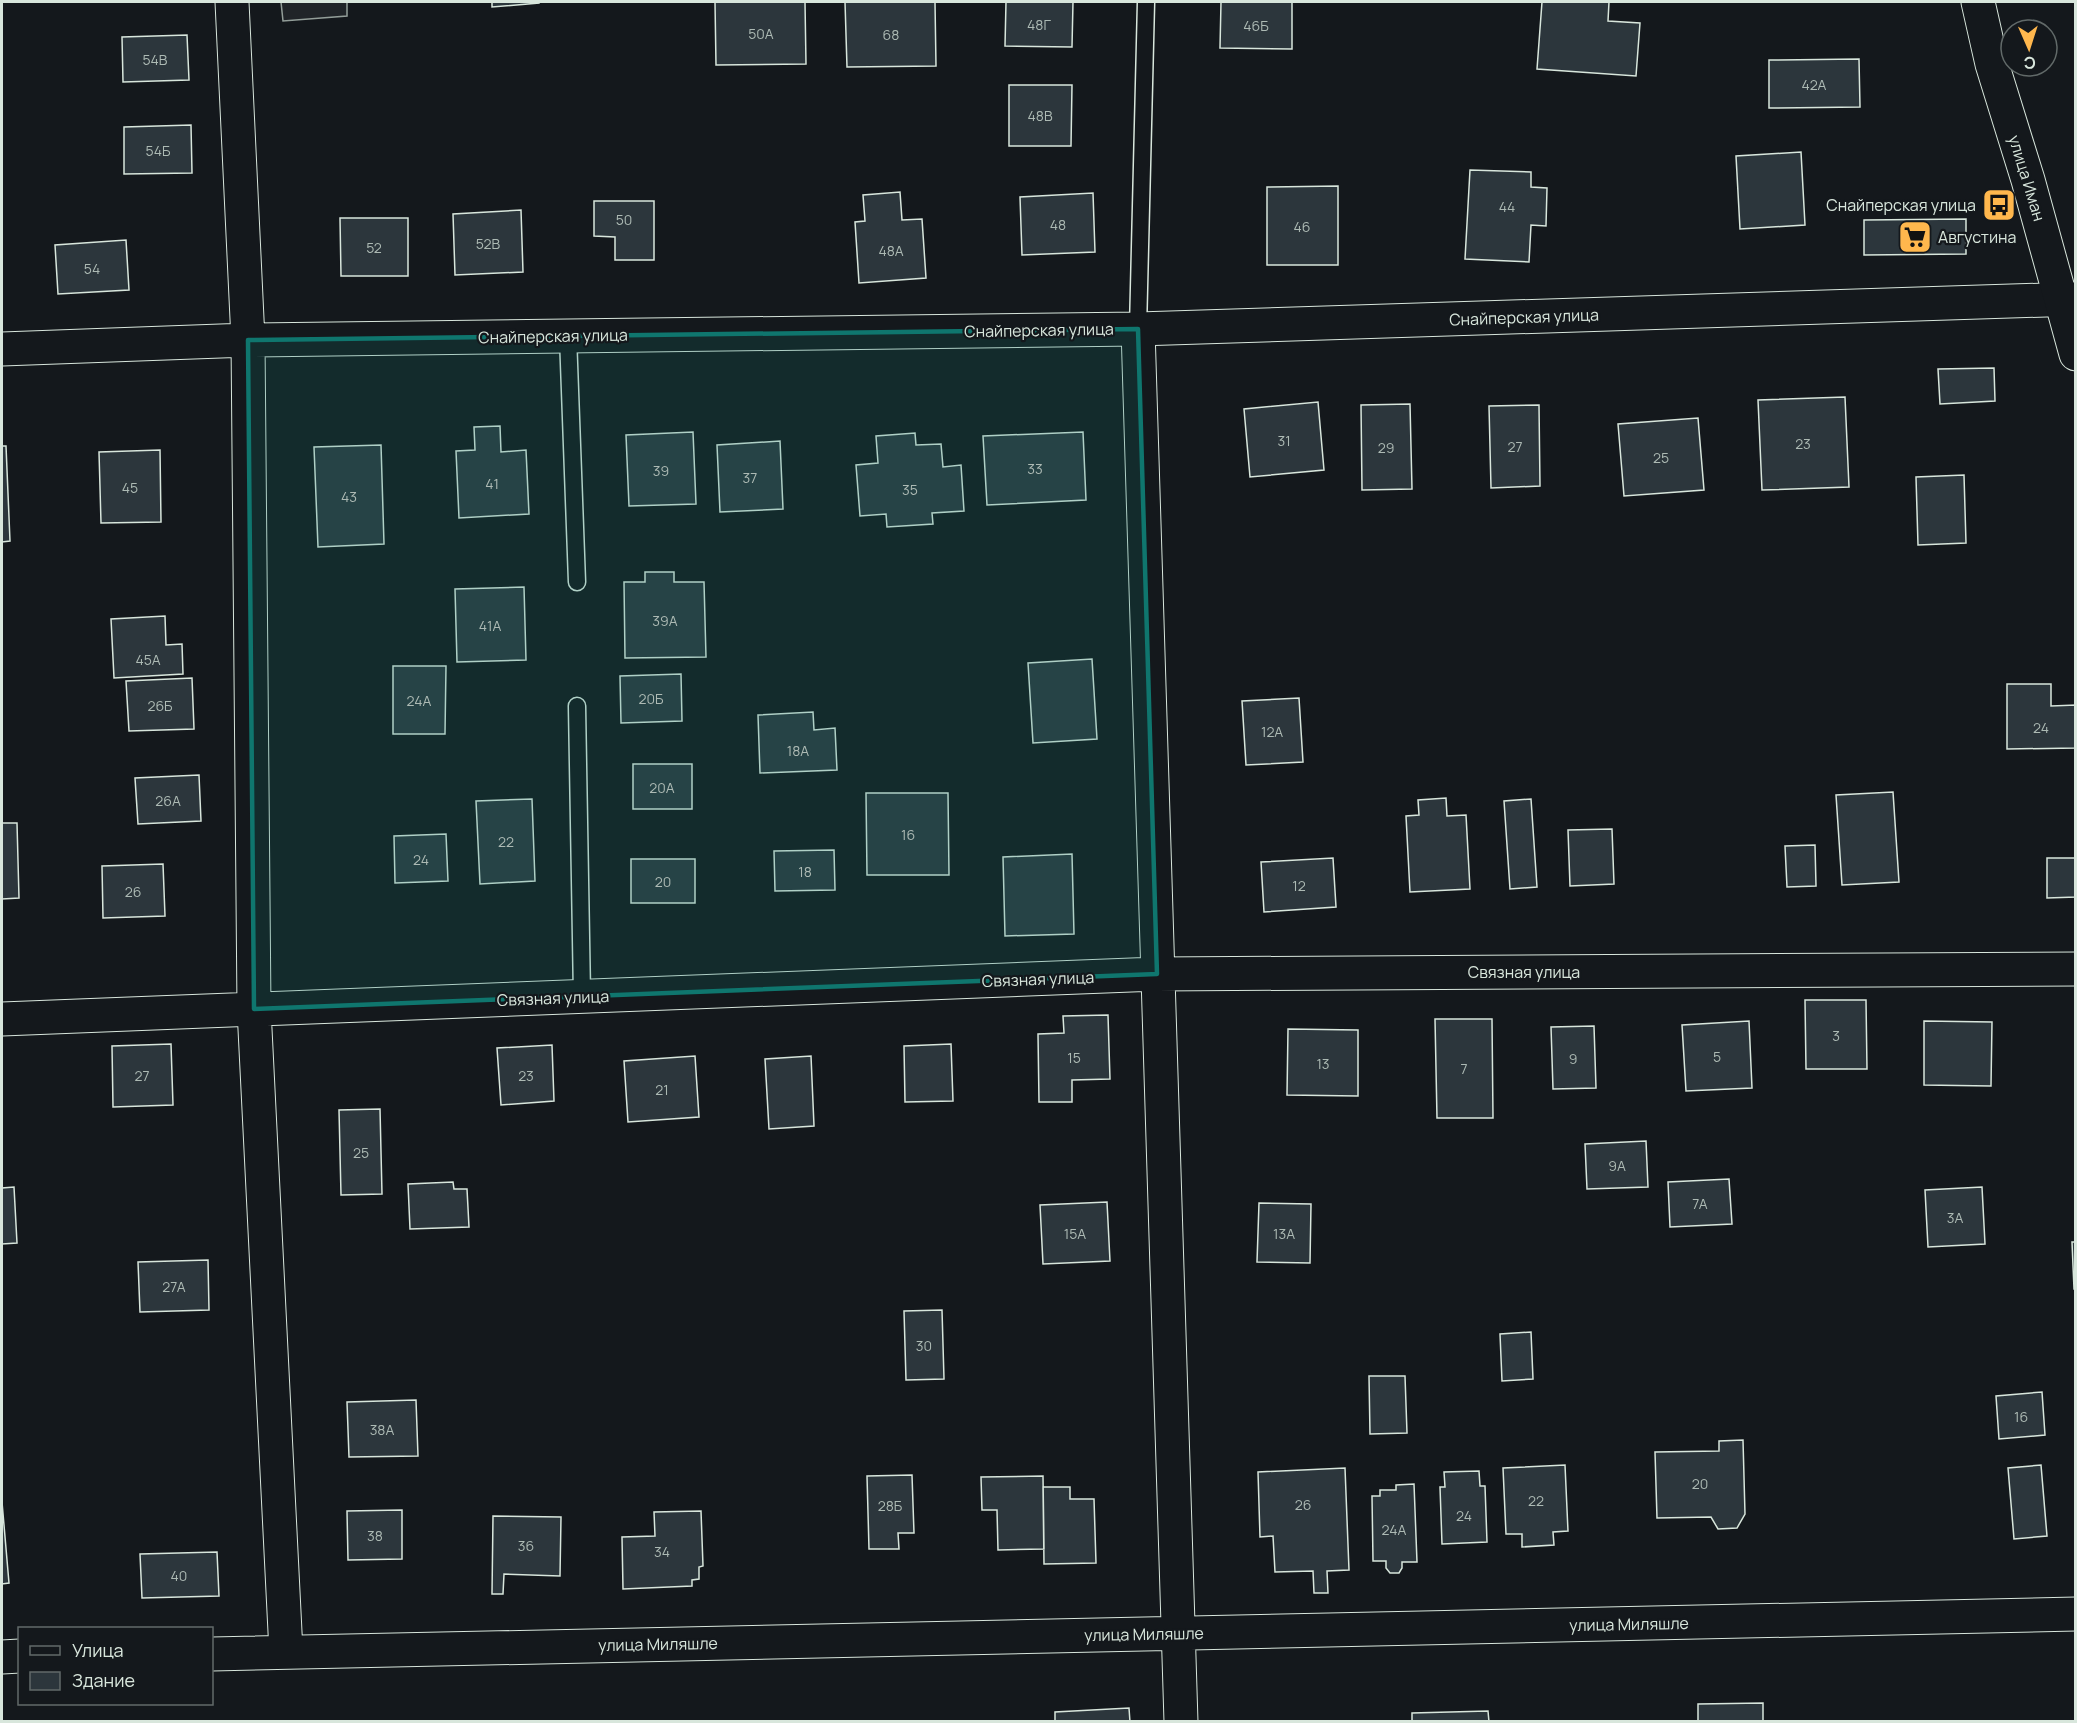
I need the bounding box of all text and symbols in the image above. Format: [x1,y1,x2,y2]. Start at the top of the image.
house number: 48Г [1027,15,1051,34]
house number: 46Б [1243,16,1269,35]
north arrow [1999,18,2059,78]
house number: 50А [748,24,774,43]
house number: 68 [883,25,899,44]
house number: 54В [143,50,168,69]
text: С [2023,52,2036,74]
house number: 42А [1802,75,1827,94]
house number: 48В [1028,106,1053,125]
street label: улица Иман [2004,132,2050,224]
house number: 54Б [146,141,171,160]
bus stop icon: Снайперская улица [1981,187,2017,223]
place label: Снайперская улица [1826,194,1976,216]
house number: 44 [1499,197,1515,216]
house number: 50 [616,210,632,229]
house number: 48 [1050,215,1066,234]
house number: 46 [1294,217,1310,236]
supermarket icon: Августина [1897,219,1933,255]
place label: Августина [1938,226,2016,248]
house number: 52В [476,234,501,253]
house number: 52 [366,238,382,257]
house number: 48А [878,241,904,260]
house number: 54 [84,259,100,278]
street label: Снайперская улица [1449,303,1599,331]
street label: Снайперская улица [964,318,1114,342]
street label: Снайперская улица [478,324,628,348]
house number: 31 [1277,431,1291,450]
house number: 23 [1795,434,1811,453]
house number: 27 [1507,437,1523,456]
house number: 29 [1378,438,1394,457]
house number: 25 [1653,448,1669,467]
house number: 33 [1027,459,1043,478]
house number: 39 [653,461,669,480]
house number: 37 [743,468,757,487]
house number: 41 [485,474,499,493]
house number: 45 [122,478,138,497]
house number: 35 [902,480,918,499]
house number: 43 [341,487,357,506]
house number: 39А [652,611,678,630]
house number: 41А [479,616,501,635]
house number: 45А [135,650,161,669]
house number: 20Б [639,689,664,708]
house number: 24А [407,691,432,710]
house number: 26Б [147,696,173,715]
house number: 24 [2033,718,2049,737]
house number: 12А [1261,722,1283,741]
house number: 18А [787,741,809,760]
house number: 20А [649,778,675,797]
house number: 26А [155,791,181,810]
house number: 16 [901,825,915,844]
house number: 22 [498,832,514,851]
house number: 24 [413,850,429,869]
house number: 18 [798,862,812,881]
house number: 20 [655,872,671,891]
house number: 12 [1292,876,1306,895]
house number: 26 [125,882,141,901]
street label: Связная улица [1468,961,1580,983]
street label: Связная улица [981,966,1095,992]
street label: Связная улица [496,985,610,1011]
house number: 3 [1832,1026,1840,1045]
house number: 5 [1713,1047,1721,1066]
house number: 15 [1067,1048,1081,1067]
house number: 9 [1569,1049,1577,1068]
house number: 13 [1316,1054,1330,1073]
house number: 7 [1460,1059,1468,1078]
house number: 27 [134,1066,150,1085]
house number: 23 [518,1066,534,1085]
house number: 21 [655,1080,669,1099]
house number: 25 [353,1143,369,1162]
house number: 9А [1608,1156,1626,1175]
house number: 7А [1692,1194,1708,1213]
house number: 3А [1947,1208,1963,1227]
house number: 15А [1064,1224,1086,1243]
house number: 13А [1273,1224,1295,1243]
house number: 27А [162,1277,186,1296]
house number: 30 [916,1336,932,1355]
house number: 16 [2014,1407,2028,1426]
house number: 38А [370,1420,394,1439]
house number: 20 [1692,1474,1708,1493]
house number: 22 [1528,1491,1544,1510]
house number: 26 [1295,1495,1311,1514]
house number: 28Б [878,1496,903,1515]
house number: 24 [1456,1506,1472,1525]
house number: 24А [1382,1520,1407,1539]
house number: 38 [367,1526,383,1545]
house number: 36 [518,1536,534,1555]
house number: 34 [654,1542,670,1561]
house number: 40 [171,1566,187,1585]
street label: улица Миляшле [1569,1612,1689,1636]
street label: улица Миляшле [1084,1622,1204,1646]
legend [18,1627,213,1705]
street label: улица Миляшле [598,1632,718,1656]
text: Улица [72,1638,124,1662]
text: Здание [72,1668,135,1692]

